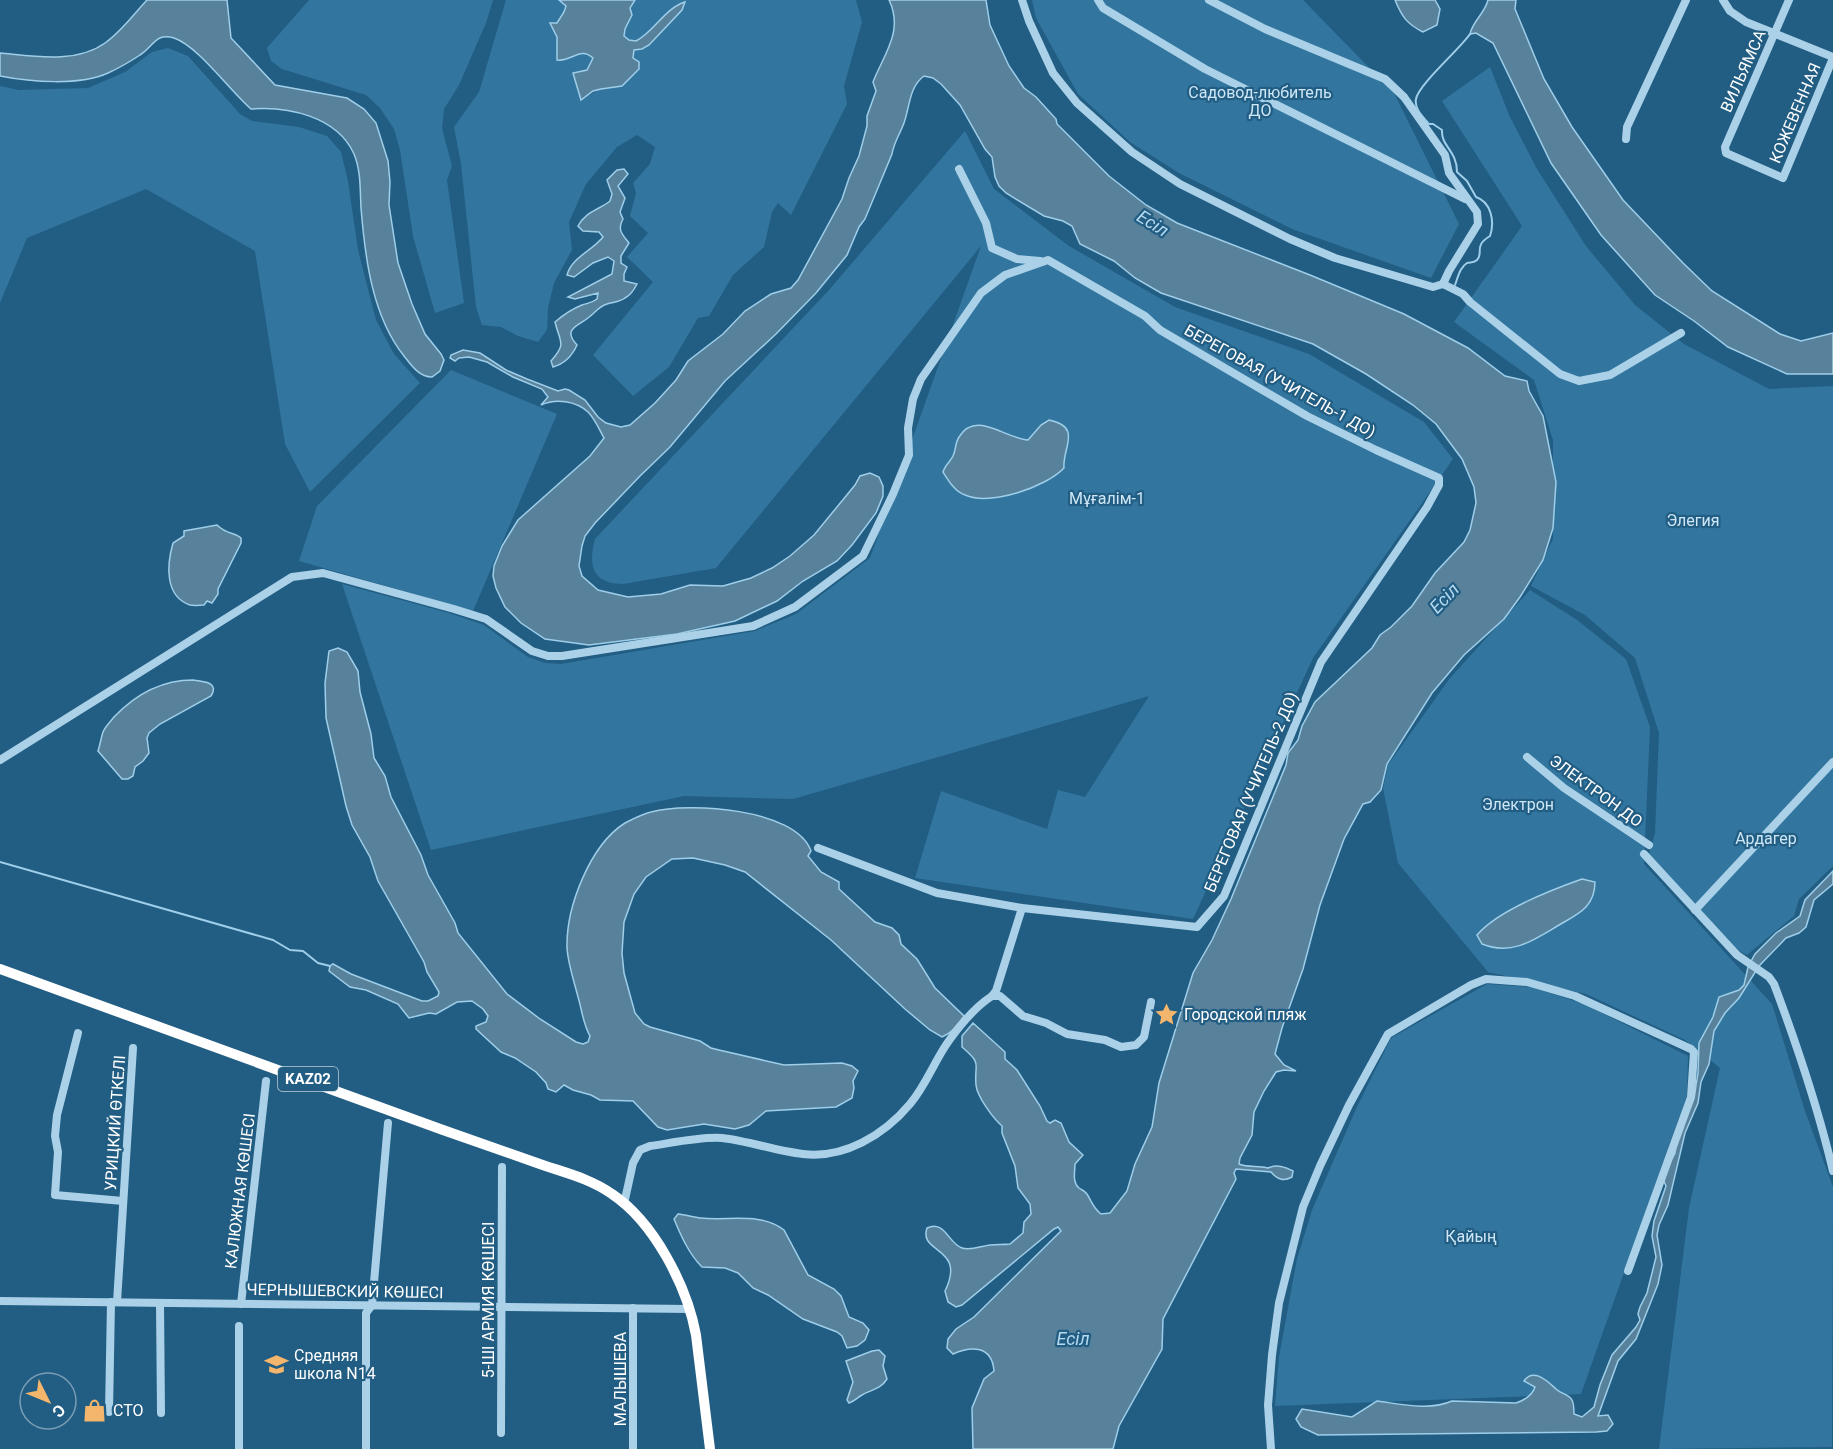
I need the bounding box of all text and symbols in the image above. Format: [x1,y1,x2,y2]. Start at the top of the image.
street label: ВИЛЬЯМСА [1716,26,1770,115]
street label: КОЖЕВЕННАЯ [1765,60,1825,166]
park label: Садовод-любитель ДО [1188,83,1332,120]
water label: Есіл [1133,205,1173,241]
street label: БЕРЕГОВАЯ (УЧИТЕЛЬ-1 ДО) [1181,320,1379,442]
park label: Мұғалім-1 [1069,489,1145,508]
park label: Элегия [1666,511,1720,530]
water label: Есіл [1425,579,1463,617]
street label: БЕРЕГОВАЯ (УЧИТЕЛЬ-2 ДО) [1200,689,1302,895]
street label: ЭЛЕКТРОН ДО [1546,751,1646,831]
park label: Электрон [1482,795,1554,814]
park label: Ардагер [1735,829,1797,848]
place icon: Городской пляж [1153,1001,1179,1027]
place label: Городской пляж [1184,1005,1307,1024]
street label: УРИЦКИЙ ӨТКЕЛІ [101,1055,129,1191]
road number: KAZ02 [278,1067,338,1091]
street label: КАЛЮЖНАЯ КӨШЕСІ [221,1112,259,1270]
street label: 5-ШІ АРМИЯ КӨШЕСІ [479,1222,498,1378]
park label: Қайың [1445,1227,1497,1246]
street label: ЧЕРНЫШЕВСКИЙ КӨШЕСІ [246,1280,444,1302]
water label: Есіл [1056,1328,1090,1349]
street label: МАЛЫШЕВА [611,1331,630,1426]
place label: Средняя школа N14 [294,1346,376,1383]
school or university icon: Средняя школа N14 [263,1351,289,1377]
north arrow [18,1371,78,1431]
shop icon: СТО [82,1397,108,1423]
text: С [48,1401,69,1421]
place label: СТО [113,1401,144,1420]

